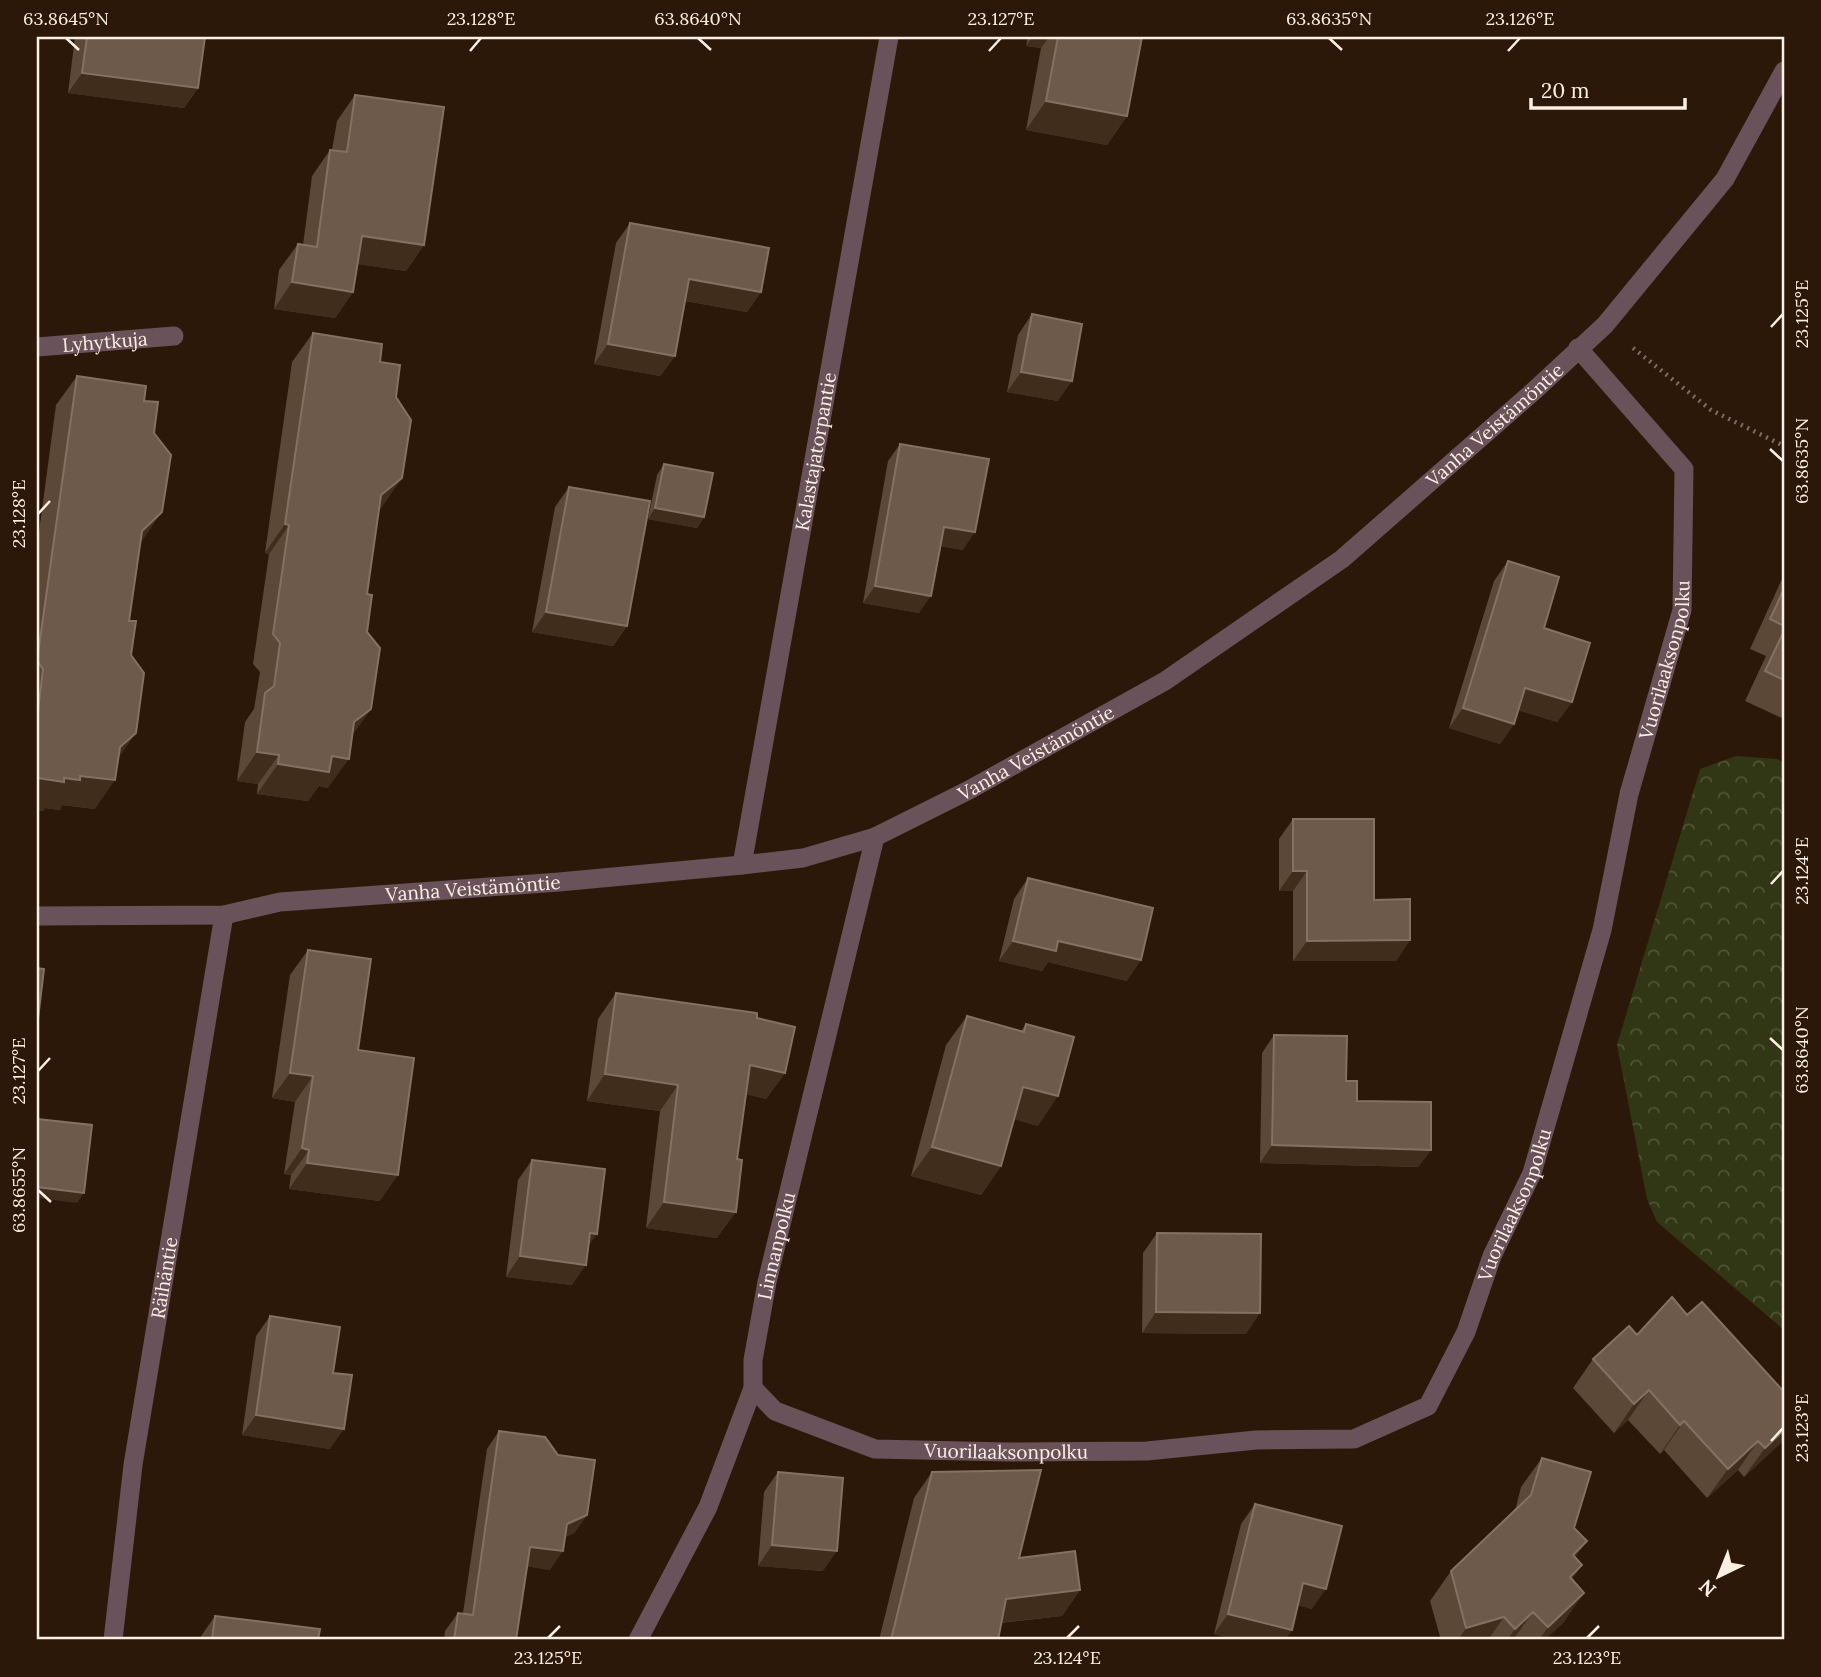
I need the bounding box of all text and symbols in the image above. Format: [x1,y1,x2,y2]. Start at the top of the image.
text: 63.8645°N [23,7,109,30]
text: 23.128°E [447,7,515,30]
text: 63.8640°N [654,7,742,30]
text: 23.127°E [968,7,1034,30]
text: 63.8635°N [1286,7,1372,30]
text: 23.126°E [1486,7,1554,30]
scale bar [1531,66,1685,110]
text: 20 m [1541,77,1590,104]
text: 23.125°E [1790,280,1813,348]
street label: Lyhytkuja [61,326,149,357]
street label: Vanha Veistämöntie [1420,358,1568,493]
street label: Kalastajatorpantie [790,370,841,533]
text: 63.8635°N [1790,418,1813,504]
text: 23.128°E [7,480,30,548]
street label: Vuorilaaksonpolku [1633,580,1694,743]
street label: Vanha Veistämöntie [953,700,1118,806]
text: 23.124°E [1790,837,1813,905]
street label: Vanha Veistämöntie [384,870,561,906]
text: 63.8640°N [1790,1006,1813,1094]
text: 23.127°E [7,1038,30,1104]
street label: Vuorilaaksonpolku [1472,1126,1556,1285]
text: 63.8655°N [7,1147,30,1233]
street label: Linnanpolku [752,1190,800,1302]
street label: Räihäntie [145,1235,183,1320]
text: 23.123°E [1790,1394,1813,1462]
street label: Vuorilaaksonpolku [923,1438,1088,1464]
north arrow [1685,1540,1755,1610]
text: N [1694,1574,1721,1602]
text: 23.125°E [514,1646,582,1669]
text: 23.124°E [1033,1646,1101,1669]
text: 23.123°E [1553,1646,1621,1669]

